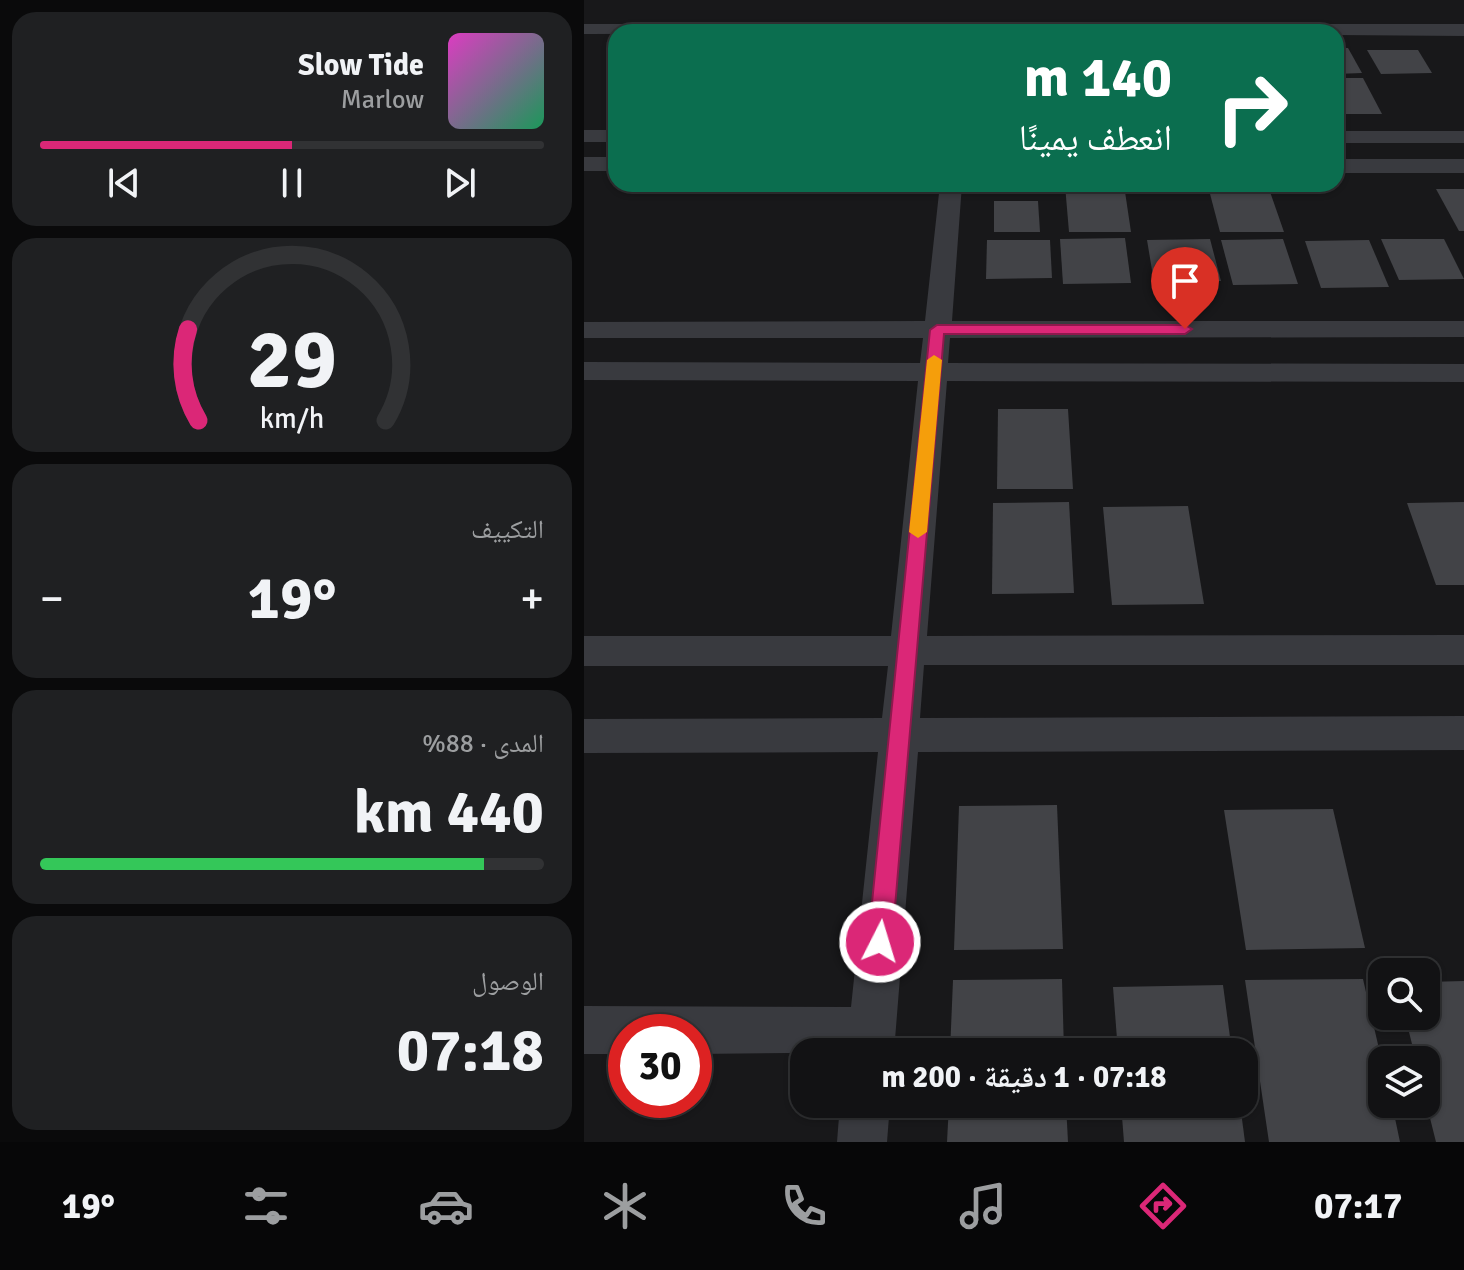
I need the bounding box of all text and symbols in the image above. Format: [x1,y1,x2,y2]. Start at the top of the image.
text: 140 m [1024,43,1172,112]
text: Slow Tide [298,47,424,84]
icon: right [1200,56,1304,160]
text: Marlow [341,84,424,116]
text: انعطف يمينًا [1019,116,1172,161]
icon: previous [102,161,146,205]
icon: pause [270,161,314,205]
icon: next [438,161,482,205]
pin [1151,247,1219,329]
icon: arrive [1163,259,1207,303]
text: 29 [247,309,337,411]
text: km/h [260,401,324,436]
text: التكييف [471,514,544,546]
text: 19° [248,562,336,636]
text: − [40,572,64,626]
text: + [520,572,544,626]
text: المدى · 88% [422,728,544,760]
text: 440 km [354,776,544,850]
position arrow [838,900,922,984]
map controls [1368,958,1440,1118]
button: search [1368,958,1440,1030]
text: الوصول [472,966,544,998]
text: 07:18 [397,1014,544,1088]
speed limit sign: 30 [608,1014,712,1118]
button: layers [1368,1046,1440,1118]
text: 07:18 · 1 دقيقة · 200 m [881,1059,1167,1096]
icon: filters [238,1178,294,1234]
icon: car [418,1178,474,1234]
icon: climate [597,1178,653,1234]
icon: phone [776,1178,832,1234]
icon: music [955,1178,1011,1234]
icon: directions [1135,1178,1191,1234]
text: 19° [62,1184,115,1229]
text: 07:17 [1314,1184,1402,1229]

